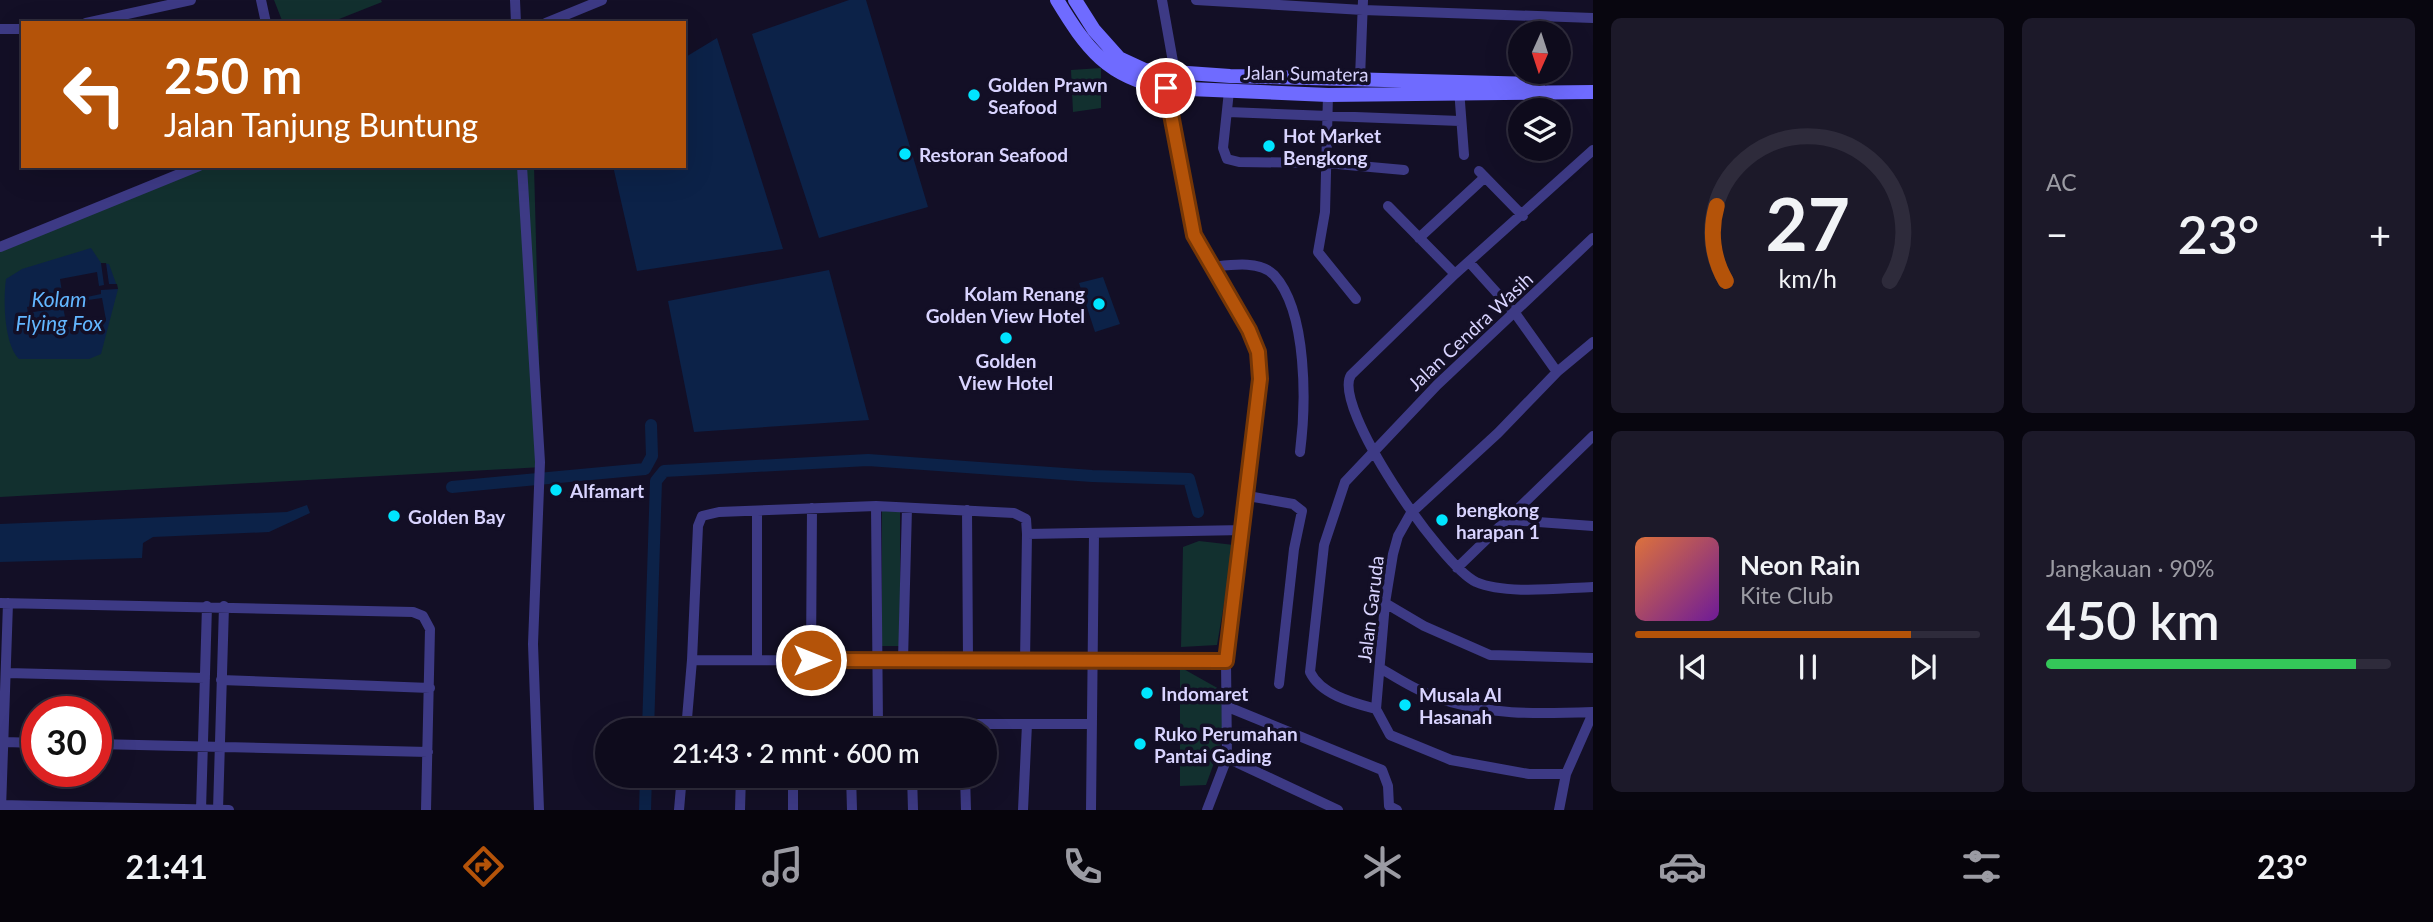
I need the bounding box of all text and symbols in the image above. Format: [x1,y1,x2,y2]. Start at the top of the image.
north arrow [1508,21,1572,84]
map controls [1508,21,1571,161]
text: 250 m [164,46,302,104]
icon: left [49,49,140,140]
pin [1136,58,1196,118]
street label: Jalan Sumatera [1243,60,1369,86]
icon: arrive [1147,69,1185,107]
place label: Golden Prawn Seafood [988,73,1108,118]
marker: Golden Prawn Seafood [966,87,982,103]
button: layers [1508,98,1571,161]
text: Jalan Tanjung Buntung [164,105,478,144]
place label: Hot Market Bengkong [1283,124,1381,169]
marker: Hot Market Bengkong [1261,138,1277,154]
place label: Restoran Seafood [919,143,1068,166]
marker: Restoran Seafood [897,146,913,162]
text: AC [2046,168,2077,196]
text: 27 [1765,180,1850,268]
text: 23° [2178,203,2259,265]
text: − [2046,211,2068,257]
text: + [2369,211,2391,257]
text: km/h [1778,263,1837,293]
street label: Jalan Cendra Wasih [1403,267,1537,395]
place label: Kolam Renang Golden View Hotel [926,282,1085,327]
water label: Kolam Flying Fox [15,286,103,335]
marker: Kolam Renang Golden View Hotel [1091,296,1107,312]
marker: Golden View Hotel [998,330,1014,346]
place label: Golden View Hotel [958,349,1053,394]
place label: Alfamart [569,479,644,502]
marker: Alfamart [548,482,564,498]
place label: bengkong harapan 1 [1456,498,1540,543]
place label: Golden Bay [408,505,506,528]
marker: Golden Bay [386,508,402,524]
marker: bengkong harapan 1 [1434,512,1450,528]
text: Neon Rain [1740,549,1860,581]
street label: Jalan Garuda [1352,554,1388,664]
text: Jangkauan · 90% [2046,554,2215,582]
text: Kite Club [1740,581,1833,609]
text: 450 km [2046,589,2220,651]
position arrow [774,623,848,697]
icon: previous [1674,648,1712,686]
icon: pause [1789,648,1827,686]
icon: next [1904,648,1942,686]
place label: Indomaret [1161,682,1248,705]
place label: Musala Al Hasanah [1419,683,1502,728]
marker: Indomaret [1139,685,1155,701]
speed limit sign: 30 [21,696,112,787]
marker: Musala Al Hasanah [1397,697,1413,713]
place label: Ruko Perumahan Pantai Gading [1154,722,1298,767]
marker: Ruko Perumahan Pantai Gading [1132,736,1148,752]
text: 21:43 · 2 mnt · 600 m [672,737,920,769]
icon: directions [459,842,508,891]
icon: music [758,842,807,891]
icon: phone [1058,842,1107,891]
icon: climate [1358,842,1407,891]
icon: car [1658,842,1707,891]
icon: filters [1957,842,2006,891]
text: 21:41 [125,847,208,886]
text: 23° [2257,847,2308,886]

